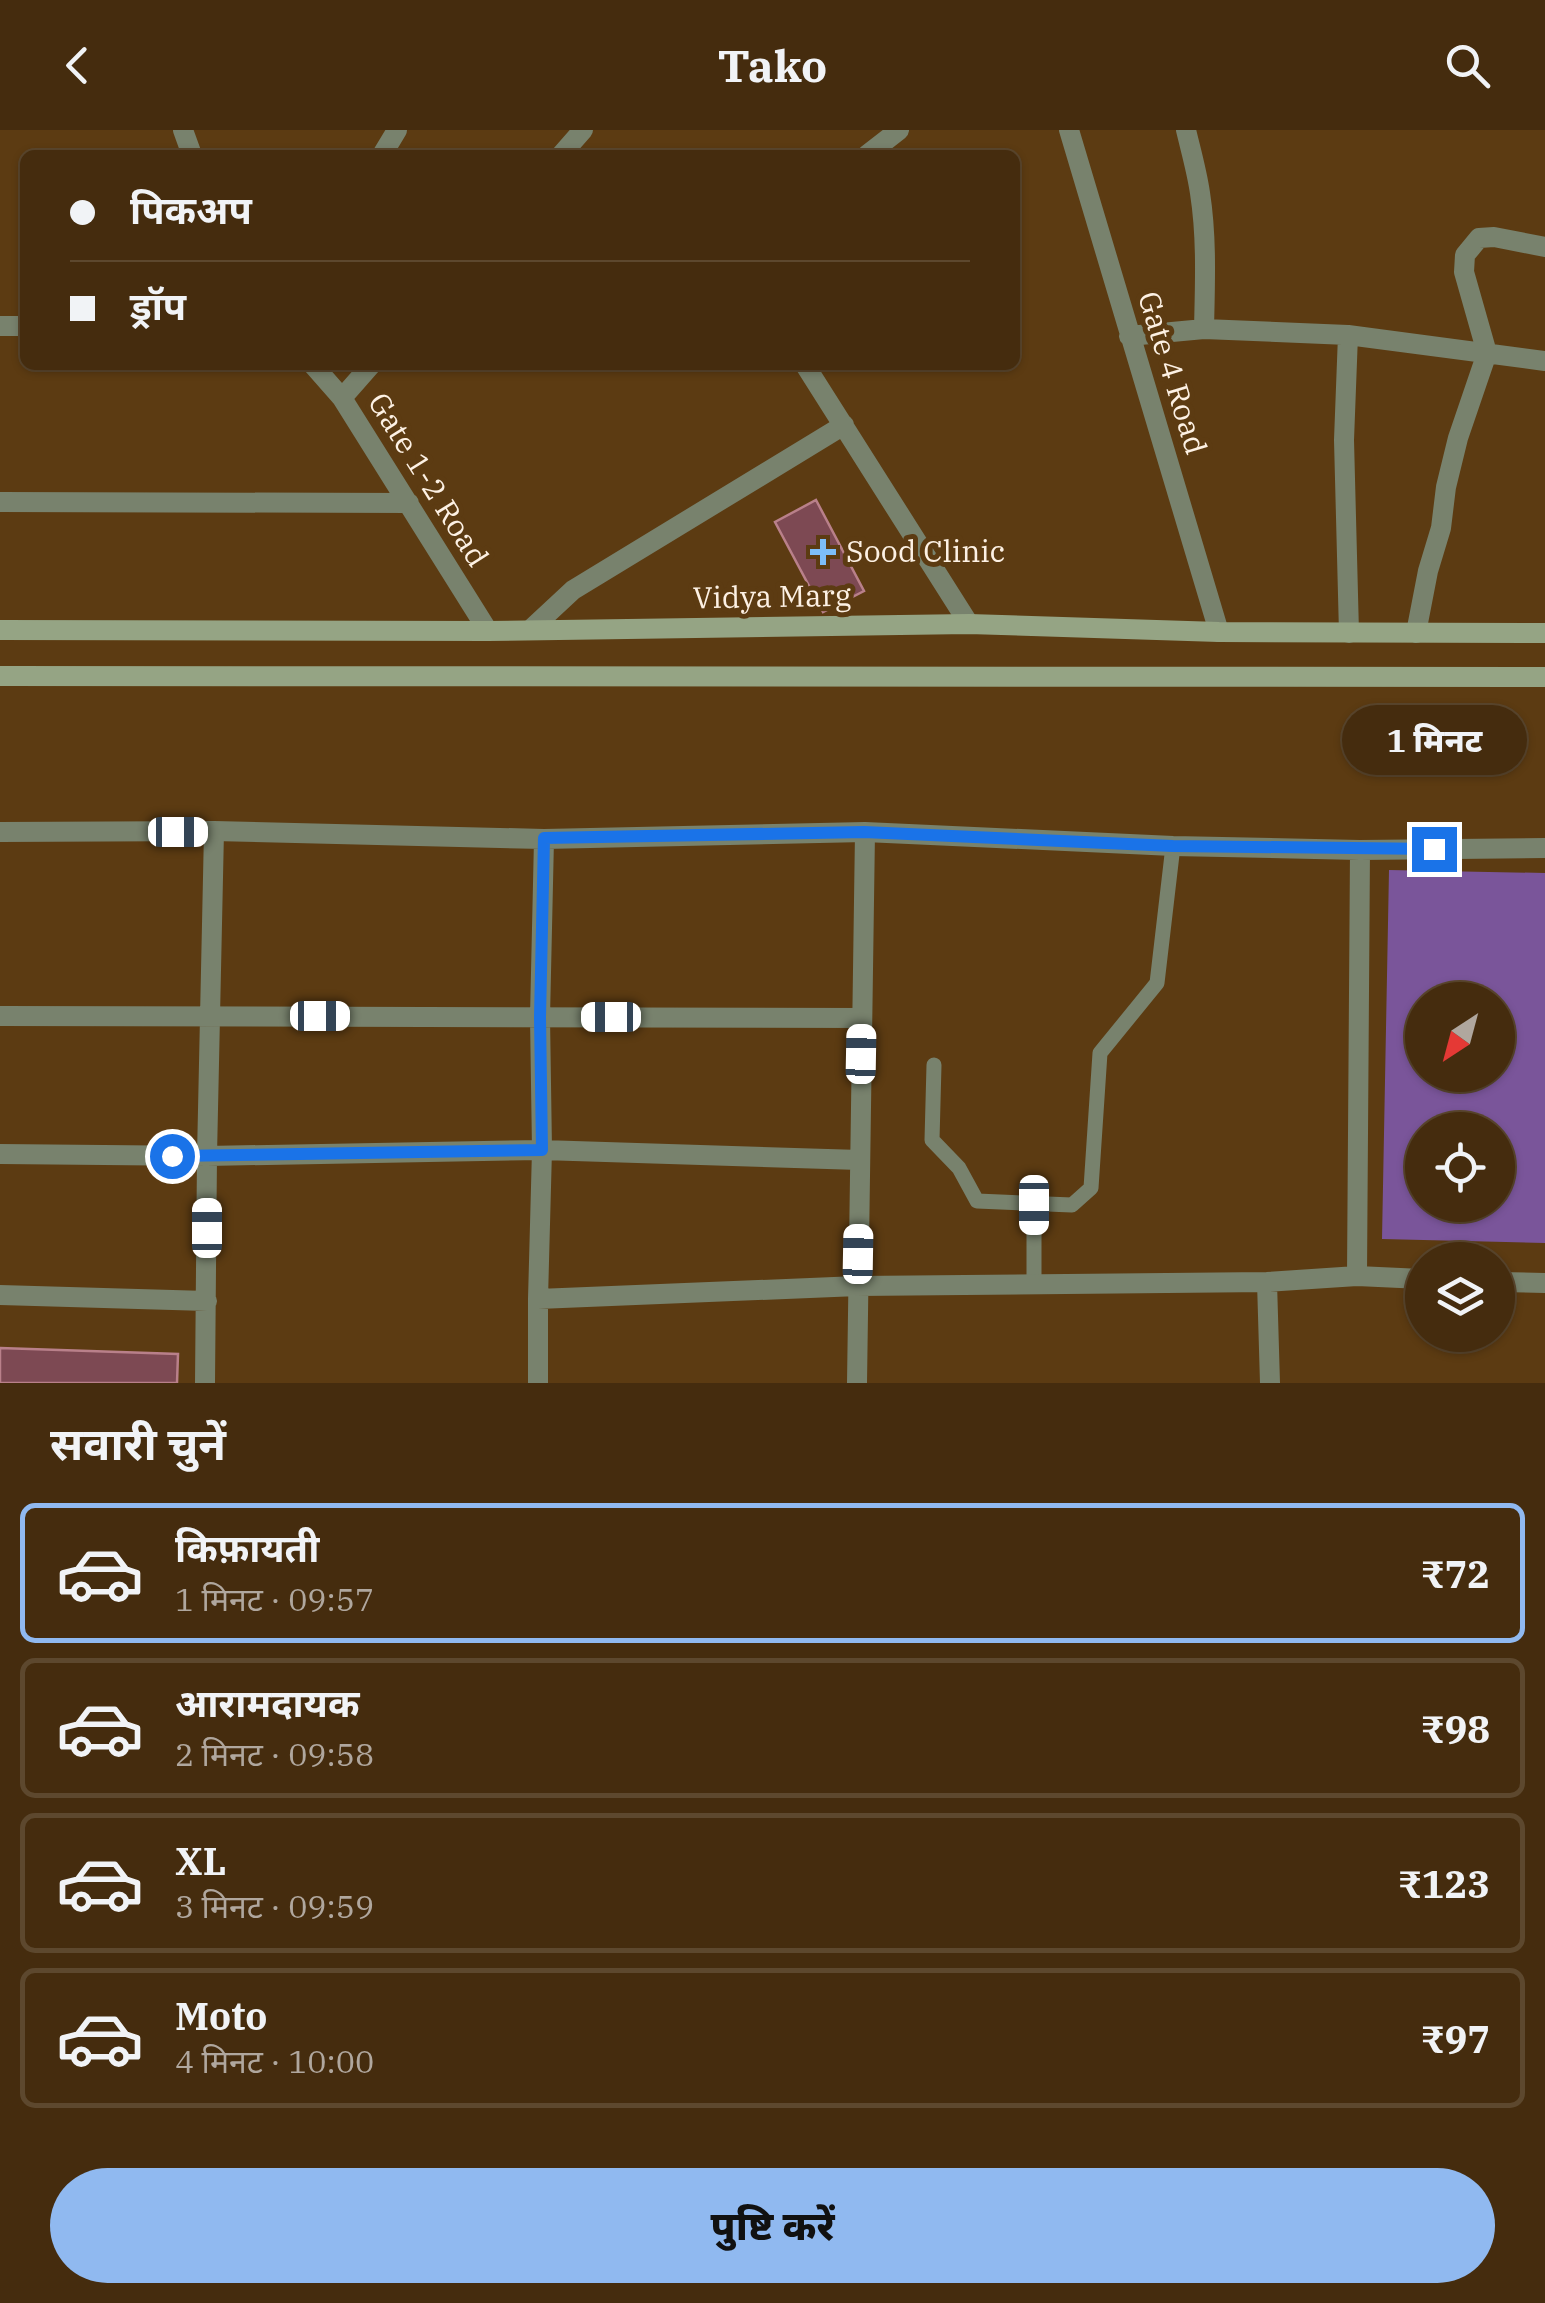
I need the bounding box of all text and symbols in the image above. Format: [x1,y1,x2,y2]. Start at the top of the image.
text: Tako [718,36,827,94]
icon: back [50,38,105,93]
icon: search [1440,38,1495,93]
text: पिकअप [130,185,252,234]
text: ड्रॉप [130,281,186,330]
street label: Gate 4 Road [1130,286,1217,459]
street label: Gate 1-2 Road [360,385,498,573]
place label: Sood Clinic [846,531,1005,570]
marker: Sood Clinic [810,539,836,565]
street label: Vidya Marg [693,575,851,616]
callout: 1 मिनट [1342,704,1526,774]
text: 1 मिनट [1387,719,1482,761]
car [148,817,208,847]
route end [1412,827,1457,872]
north arrow [1405,982,1515,1092]
map controls [1405,982,1515,1352]
car [290,1001,350,1031]
car [581,1002,641,1032]
car [845,1024,877,1084]
button: locate [1405,1112,1515,1222]
route start [150,1134,195,1179]
car [1019,1175,1049,1235]
car [192,1198,222,1258]
car [842,1224,874,1284]
button: layers [1405,1242,1515,1352]
text: सवारी चुनें [50,1414,226,1472]
text: किफ़ायती [175,1523,319,1572]
icon: car [55,1528,145,1618]
text: ₹72 [1420,1549,1490,1598]
text: 1 मिनट · 09:57 [175,1578,374,1620]
text: आरामदायक [175,1678,359,1727]
icon: car [55,1683,145,1773]
text: ₹98 [1420,1704,1490,1753]
text: 2 मिनट · 09:58 [175,1733,374,1775]
text: XL [175,1836,226,1885]
icon: car [55,1838,145,1928]
text: ₹123 [1397,1859,1490,1908]
text: 3 मिनट · 09:59 [175,1885,374,1927]
text: Moto [175,1991,267,2040]
icon: car [55,1993,145,2083]
text: ₹97 [1420,2014,1490,2063]
text: 4 मिनट · 10:00 [175,2040,374,2082]
button: पुष्टि करें [50,2168,1495,2283]

